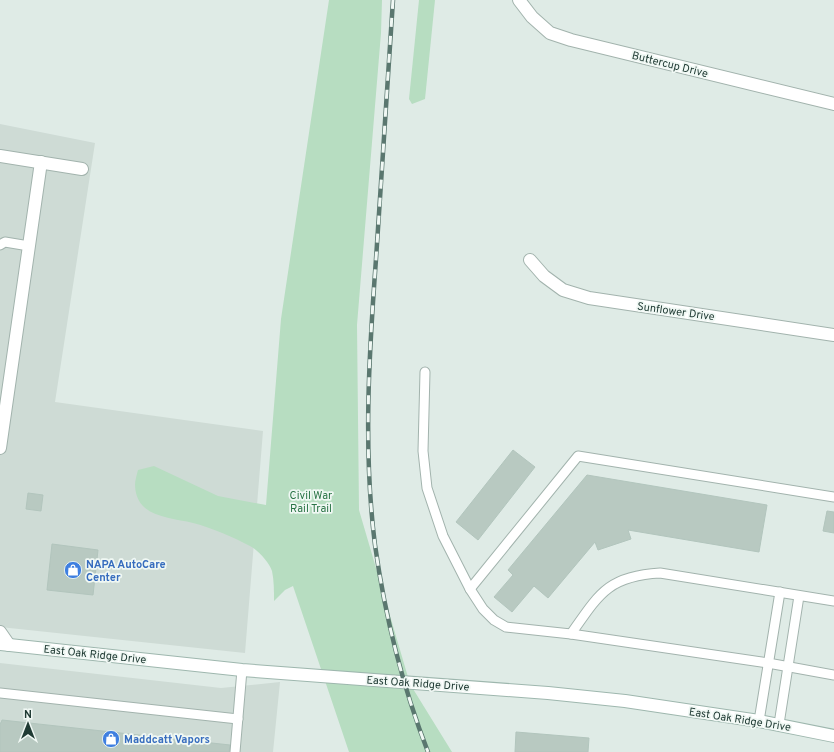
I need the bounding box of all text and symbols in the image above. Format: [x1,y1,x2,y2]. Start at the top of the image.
street label: Buttercup Drive [630,49,709,81]
street label: Sunflower Drive [636,300,716,324]
park label: Civil War Rail Trail [290,489,333,516]
place label: NAPA AutoCare Center [86,558,166,585]
shop icon: NAPA AutoCare Center [63,560,83,580]
street label: East Oak Ridge Drive [43,643,147,667]
street label: East Oak Ridge Drive [366,673,470,695]
north arrow [8,704,48,744]
street label: East Oak Ridge Drive [688,705,792,735]
text: N [24,708,32,722]
shop icon: Maddcatt Vapors [101,729,121,749]
place label: Maddcatt Vapors [124,733,210,747]

